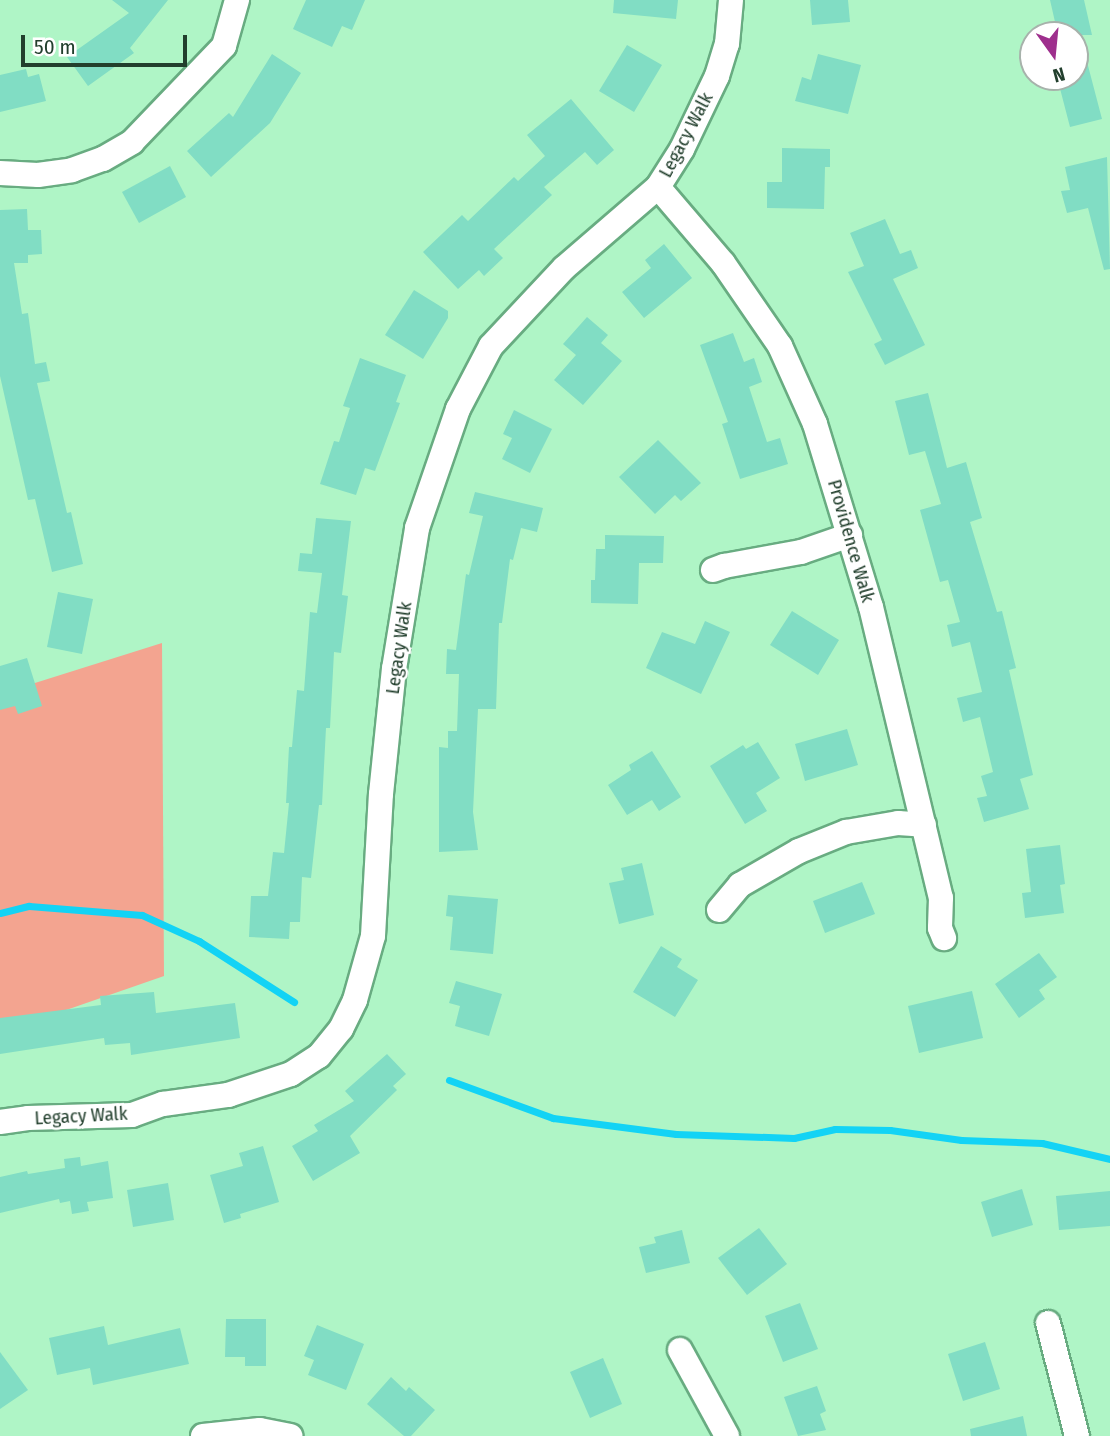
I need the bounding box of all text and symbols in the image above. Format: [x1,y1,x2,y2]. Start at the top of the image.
scale bar [24,21,191,65]
north arrow [1019,21,1089,91]
text: 50 m [34,34,76,60]
text: N [1051,62,1068,87]
street label: Legacy Walk [654,89,718,181]
street label: Providence Walk [823,477,879,605]
street label: Legacy Walk [381,600,417,696]
street label: Legacy Walk [34,1102,128,1130]

